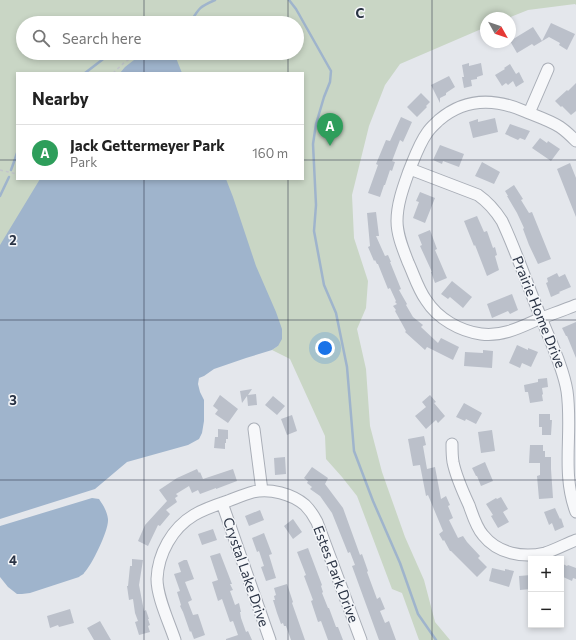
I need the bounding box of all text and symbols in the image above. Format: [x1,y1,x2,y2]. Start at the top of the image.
text: C [356,5,365,21]
north arrow [480,12,516,48]
search box [16,16,304,60]
icon: search [30,27,52,49]
text: Search here [62,29,141,47]
text: Nearby [32,88,89,109]
pin: A [317,113,343,146]
text: Jack Gettermeyer Park [70,136,225,154]
text: A [40,145,50,161]
text: 160 m [252,145,288,161]
text: Park [70,154,97,170]
text: 2 [9,232,17,248]
street label: Prairie Home Drive [509,253,570,370]
your location [315,338,335,358]
text: 3 [9,392,17,408]
street label: Crystal Lake Drive [220,515,273,629]
street label: Estes Park Drive [310,523,363,625]
text: 4 [9,552,17,568]
map controls [528,556,564,628]
button: + [528,556,564,592]
button: − [528,592,564,628]

